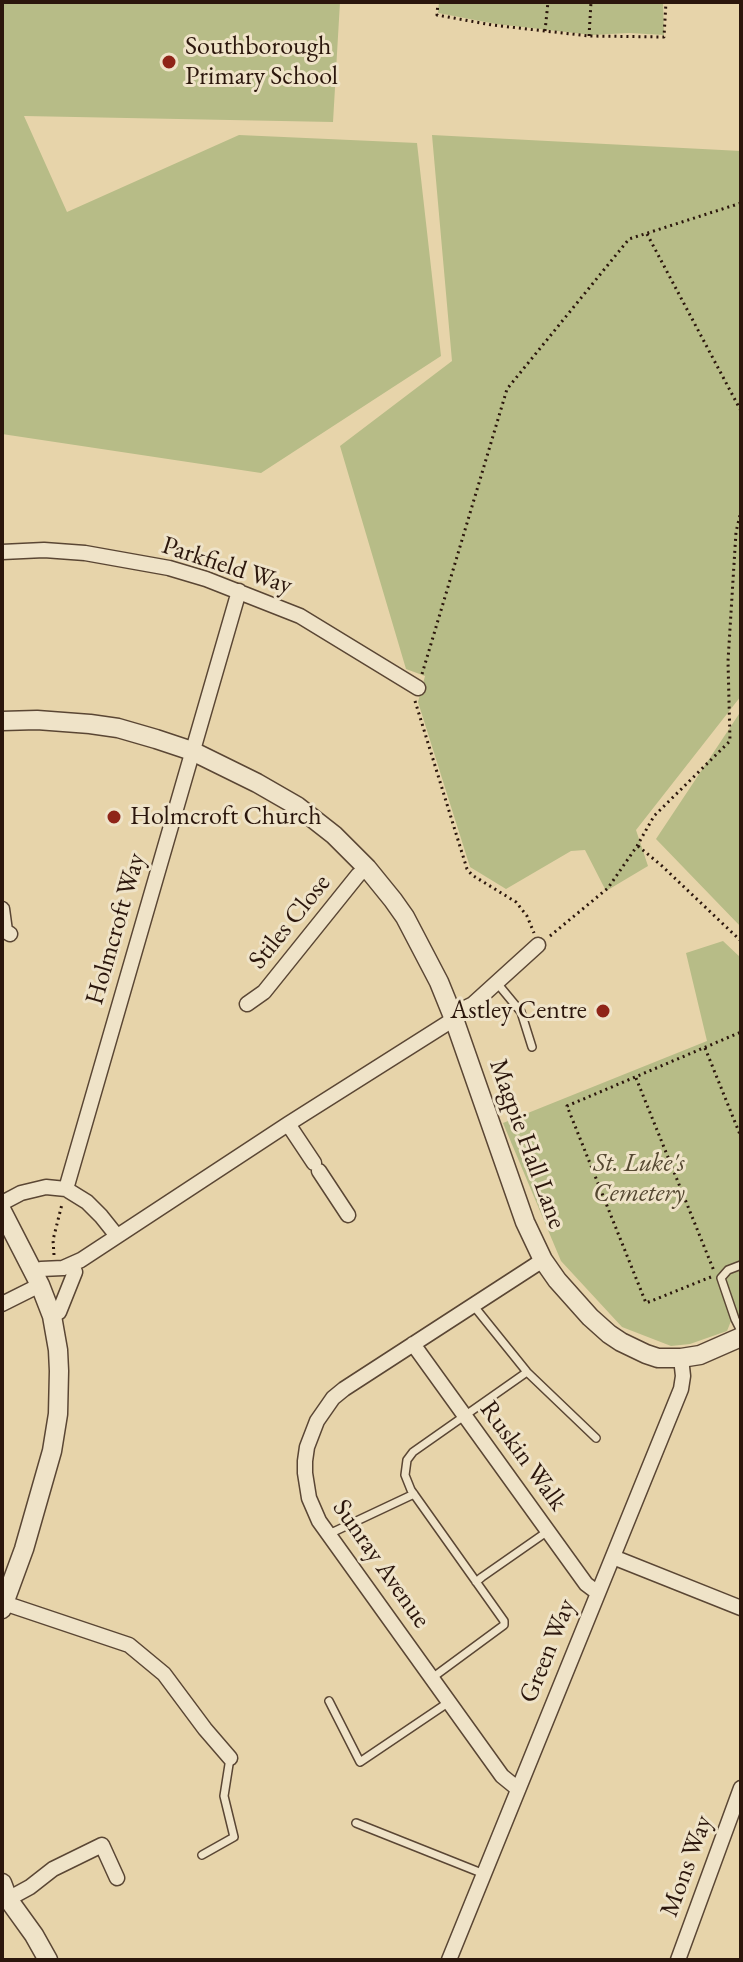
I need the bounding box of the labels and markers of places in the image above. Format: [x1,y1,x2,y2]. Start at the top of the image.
place label: Southborough Primary School [185,31,338,92]
marker: Southborough Primary School [160,53,178,71]
place label: Holmcroft Church [130,801,322,833]
marker: Holmcroft Church [105,808,123,826]
place label: Astley Centre [450,995,587,1027]
marker: Astley Centre [594,1002,612,1020]

